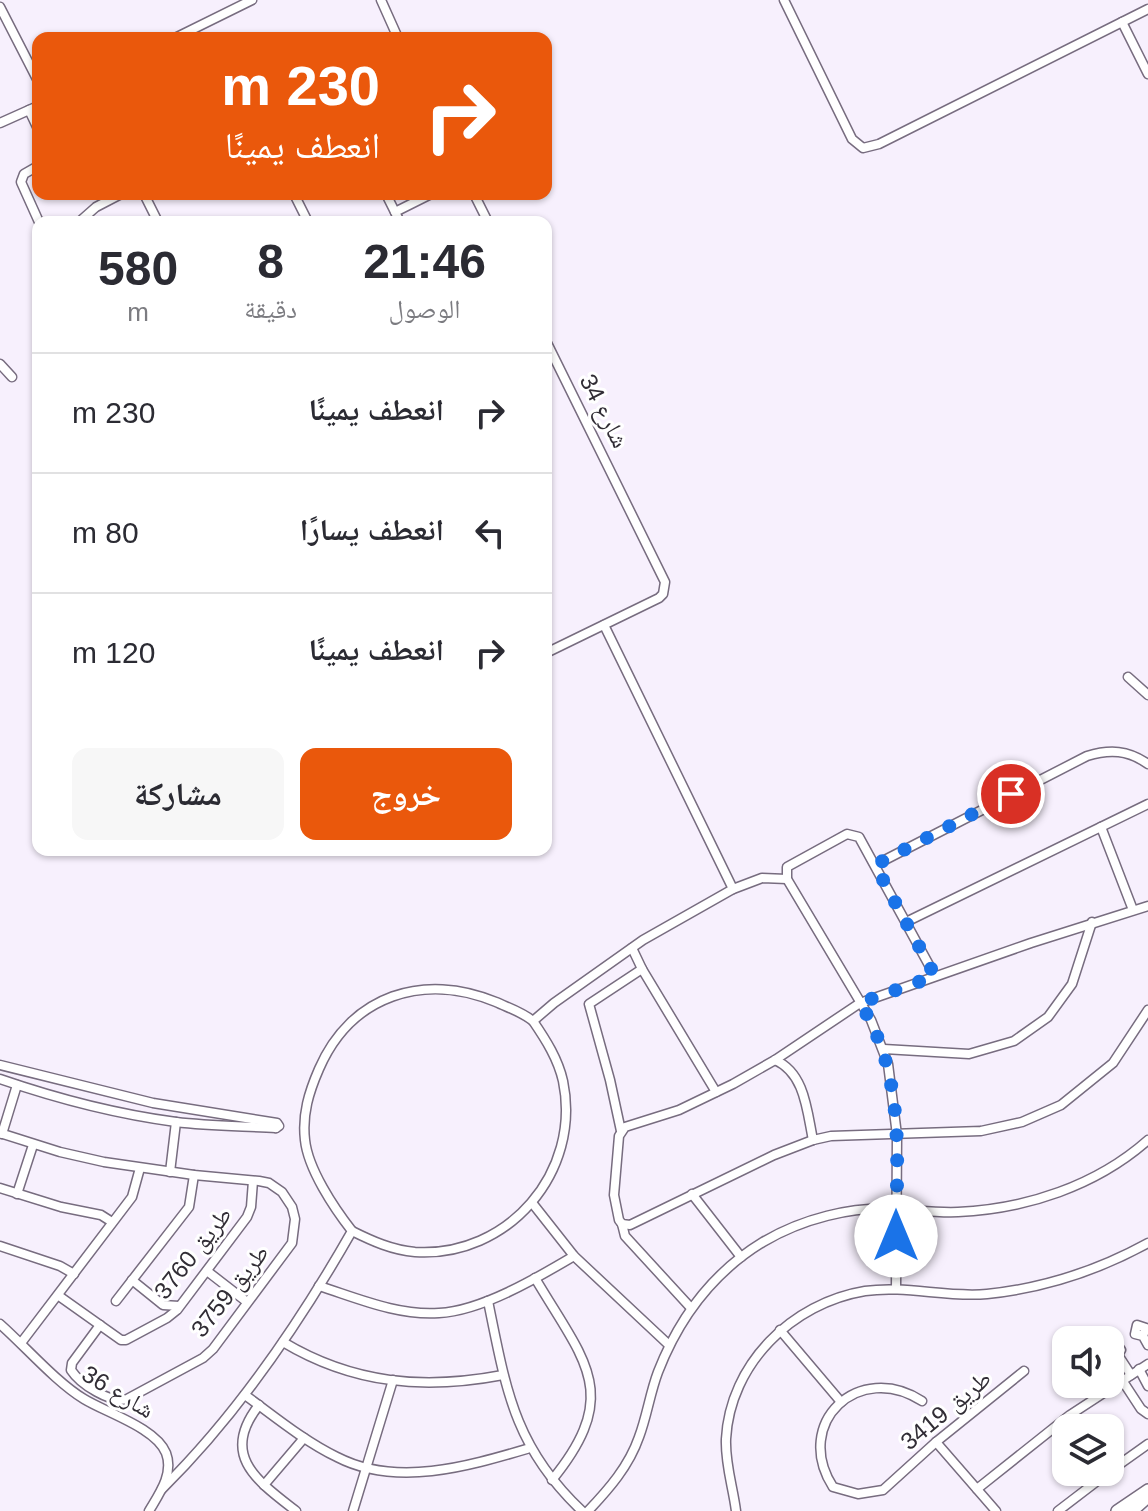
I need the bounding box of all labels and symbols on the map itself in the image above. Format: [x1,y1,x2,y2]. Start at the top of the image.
street label: شارع 34 [573,369,634,453]
pin [977,760,1045,828]
position arrow [854,1194,938,1278]
street label: طريق 3760 [148,1201,238,1305]
street label: طريق 3759 [185,1239,275,1343]
street label: شارع 36 [76,1360,159,1425]
street label: طريق 3419 [895,1364,997,1456]

